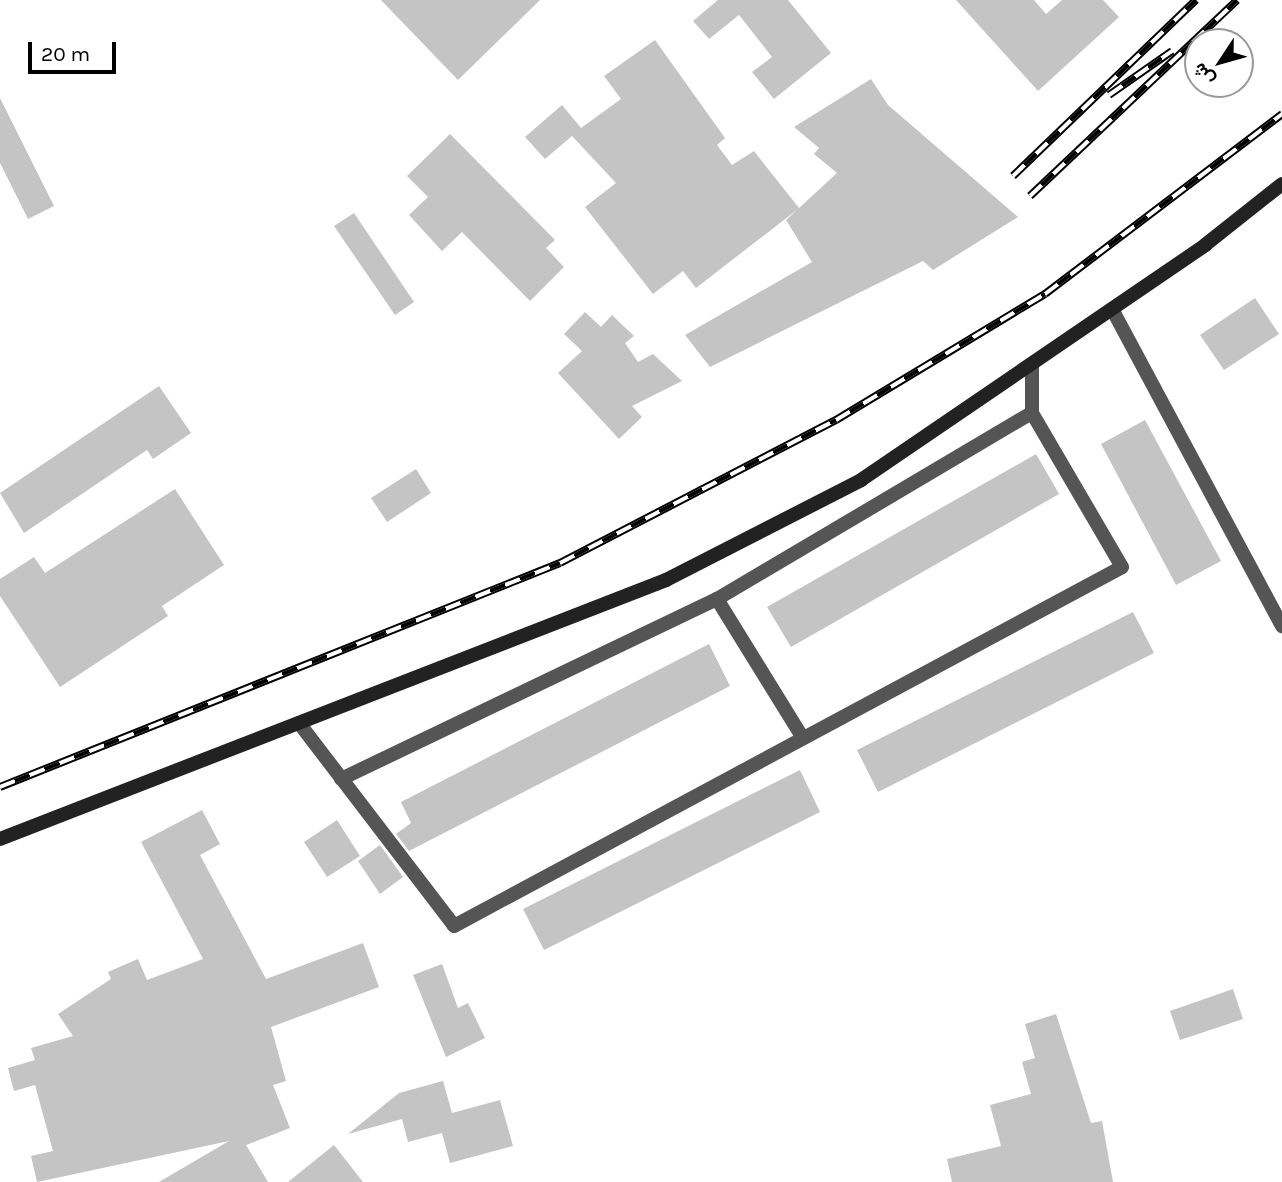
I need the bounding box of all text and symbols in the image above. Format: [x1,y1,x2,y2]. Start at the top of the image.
scale bar [32,28,119,72]
north arrow [1184,28,1254,98]
text: 20 m [41,42,90,66]
text: ش [1188,58,1219,90]

